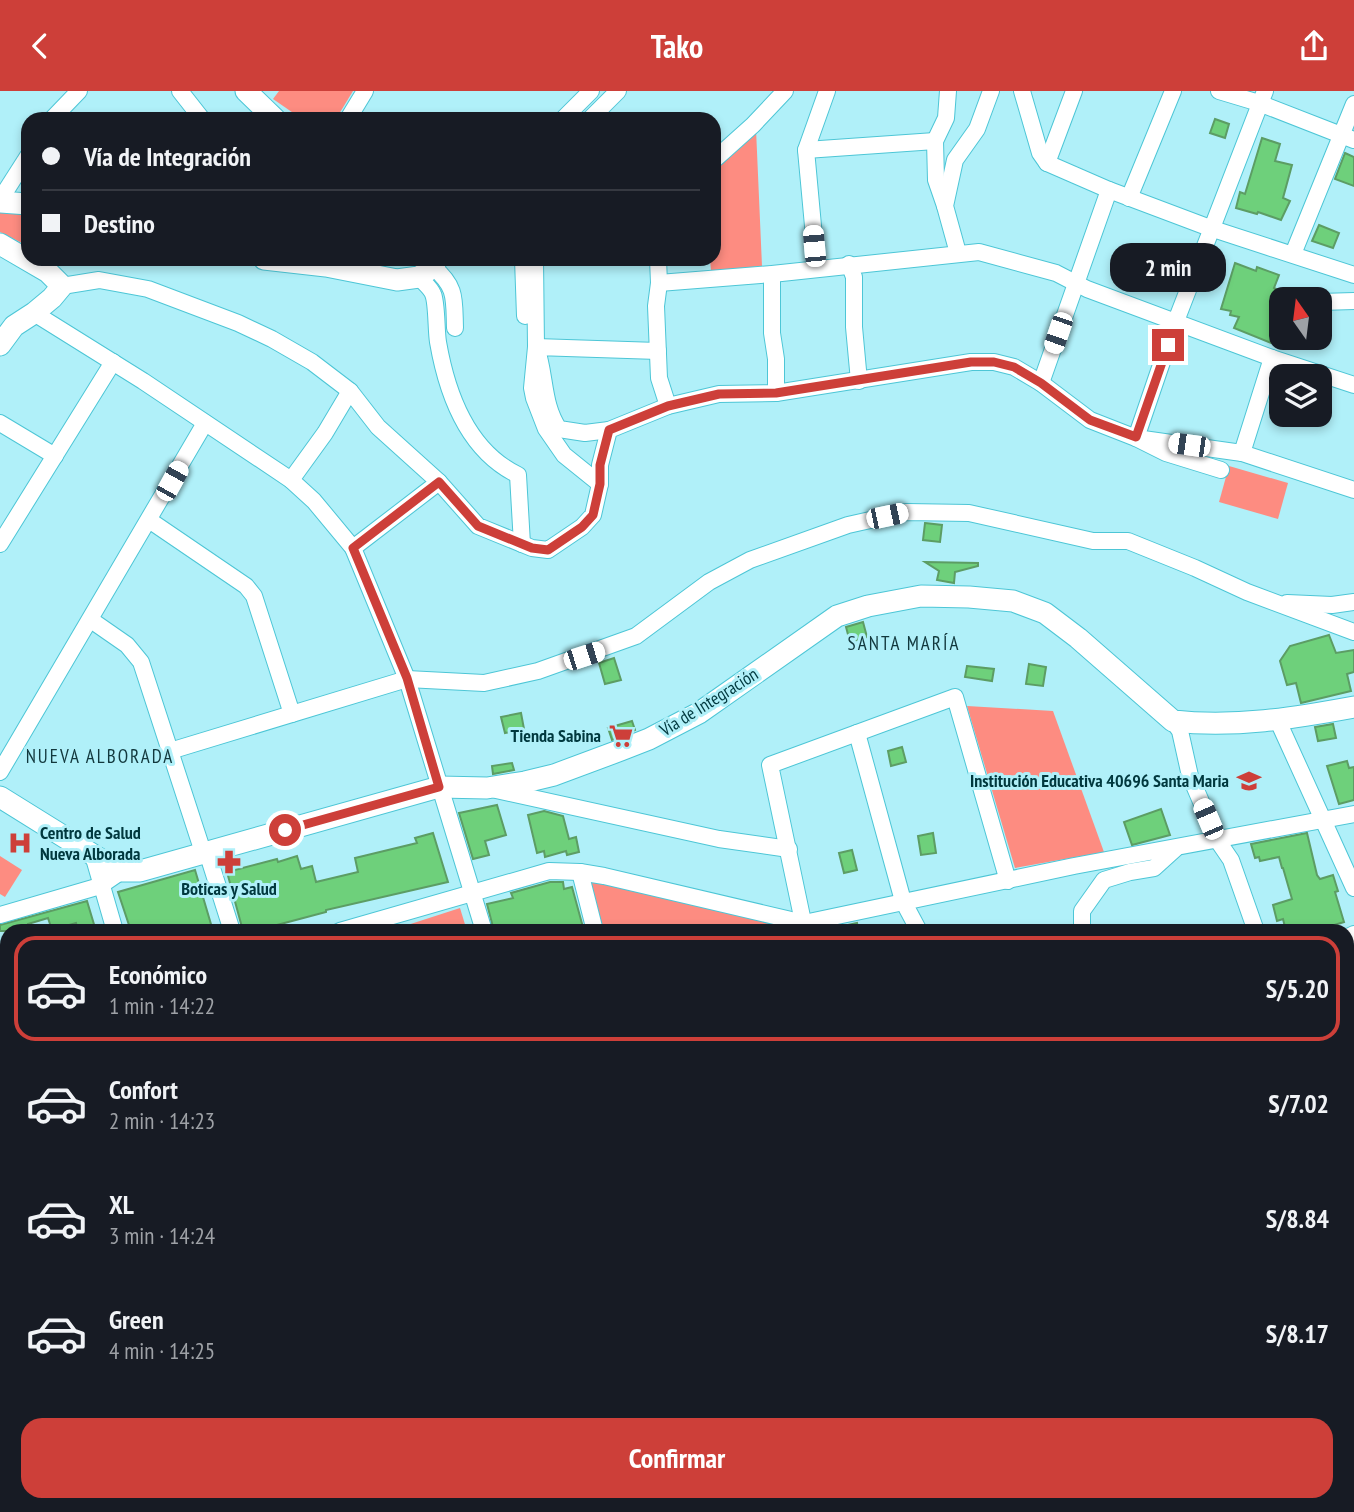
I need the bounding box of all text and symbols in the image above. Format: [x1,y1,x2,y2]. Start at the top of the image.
text: Tako [651,25,703,67]
icon: back [21,27,59,65]
icon: share [1295,27,1333,65]
text: Vía de Integración [84,140,251,173]
text: Destino [84,207,155,240]
car [802,224,827,268]
callout: 2 min [1110,243,1226,293]
text: 2 min [1145,253,1191,282]
north arrow [1269,287,1332,350]
map controls [1269,287,1332,427]
car [1042,310,1075,356]
route end [1152,329,1184,361]
button: layers [1269,364,1332,427]
car [1167,432,1212,458]
car [153,458,192,504]
car [865,501,910,531]
district label: SANTA MARÍA [848,631,960,655]
car [561,640,608,672]
street label: Vía de Integración [654,662,762,741]
supermarket icon: Tienda Sabina [607,722,635,750]
place label: Tienda Sabina [511,724,601,747]
district label: NUEVA ALBORADA [26,744,174,768]
school or university icon: Institución Educativa 40696 Santa Maria [1235,767,1263,795]
place label: Institución Educativa 40696 Santa Maria [970,769,1229,792]
car [1191,796,1226,842]
route start [269,814,301,846]
place label: Centro de Salud Nueva Alborada [40,821,141,865]
hospital icon: Centro de Salud Nueva Alborada [6,829,34,857]
pharmacy icon: Boticas y Salud [215,848,243,876]
place label: Boticas y Salud [181,877,277,900]
icon: car [25,957,88,1020]
text: Económico [109,958,207,991]
text: S/5.20 [1266,972,1329,1005]
text: 1 min · 14:22 [109,991,215,1020]
icon: car [25,1072,88,1135]
text: Confort [109,1073,178,1106]
text: S/7.02 [1268,1087,1329,1120]
text: 2 min · 14:23 [109,1106,215,1135]
icon: car [25,1187,88,1250]
text: XL [109,1188,134,1221]
text: S/8.84 [1266,1202,1329,1235]
text: 3 min · 14:24 [109,1221,215,1250]
icon: car [25,1302,88,1365]
text: Green [109,1303,164,1336]
text: S/8.17 [1266,1317,1329,1350]
text: 4 min · 14:25 [109,1336,215,1365]
button: Confirmar [21,1418,1333,1498]

